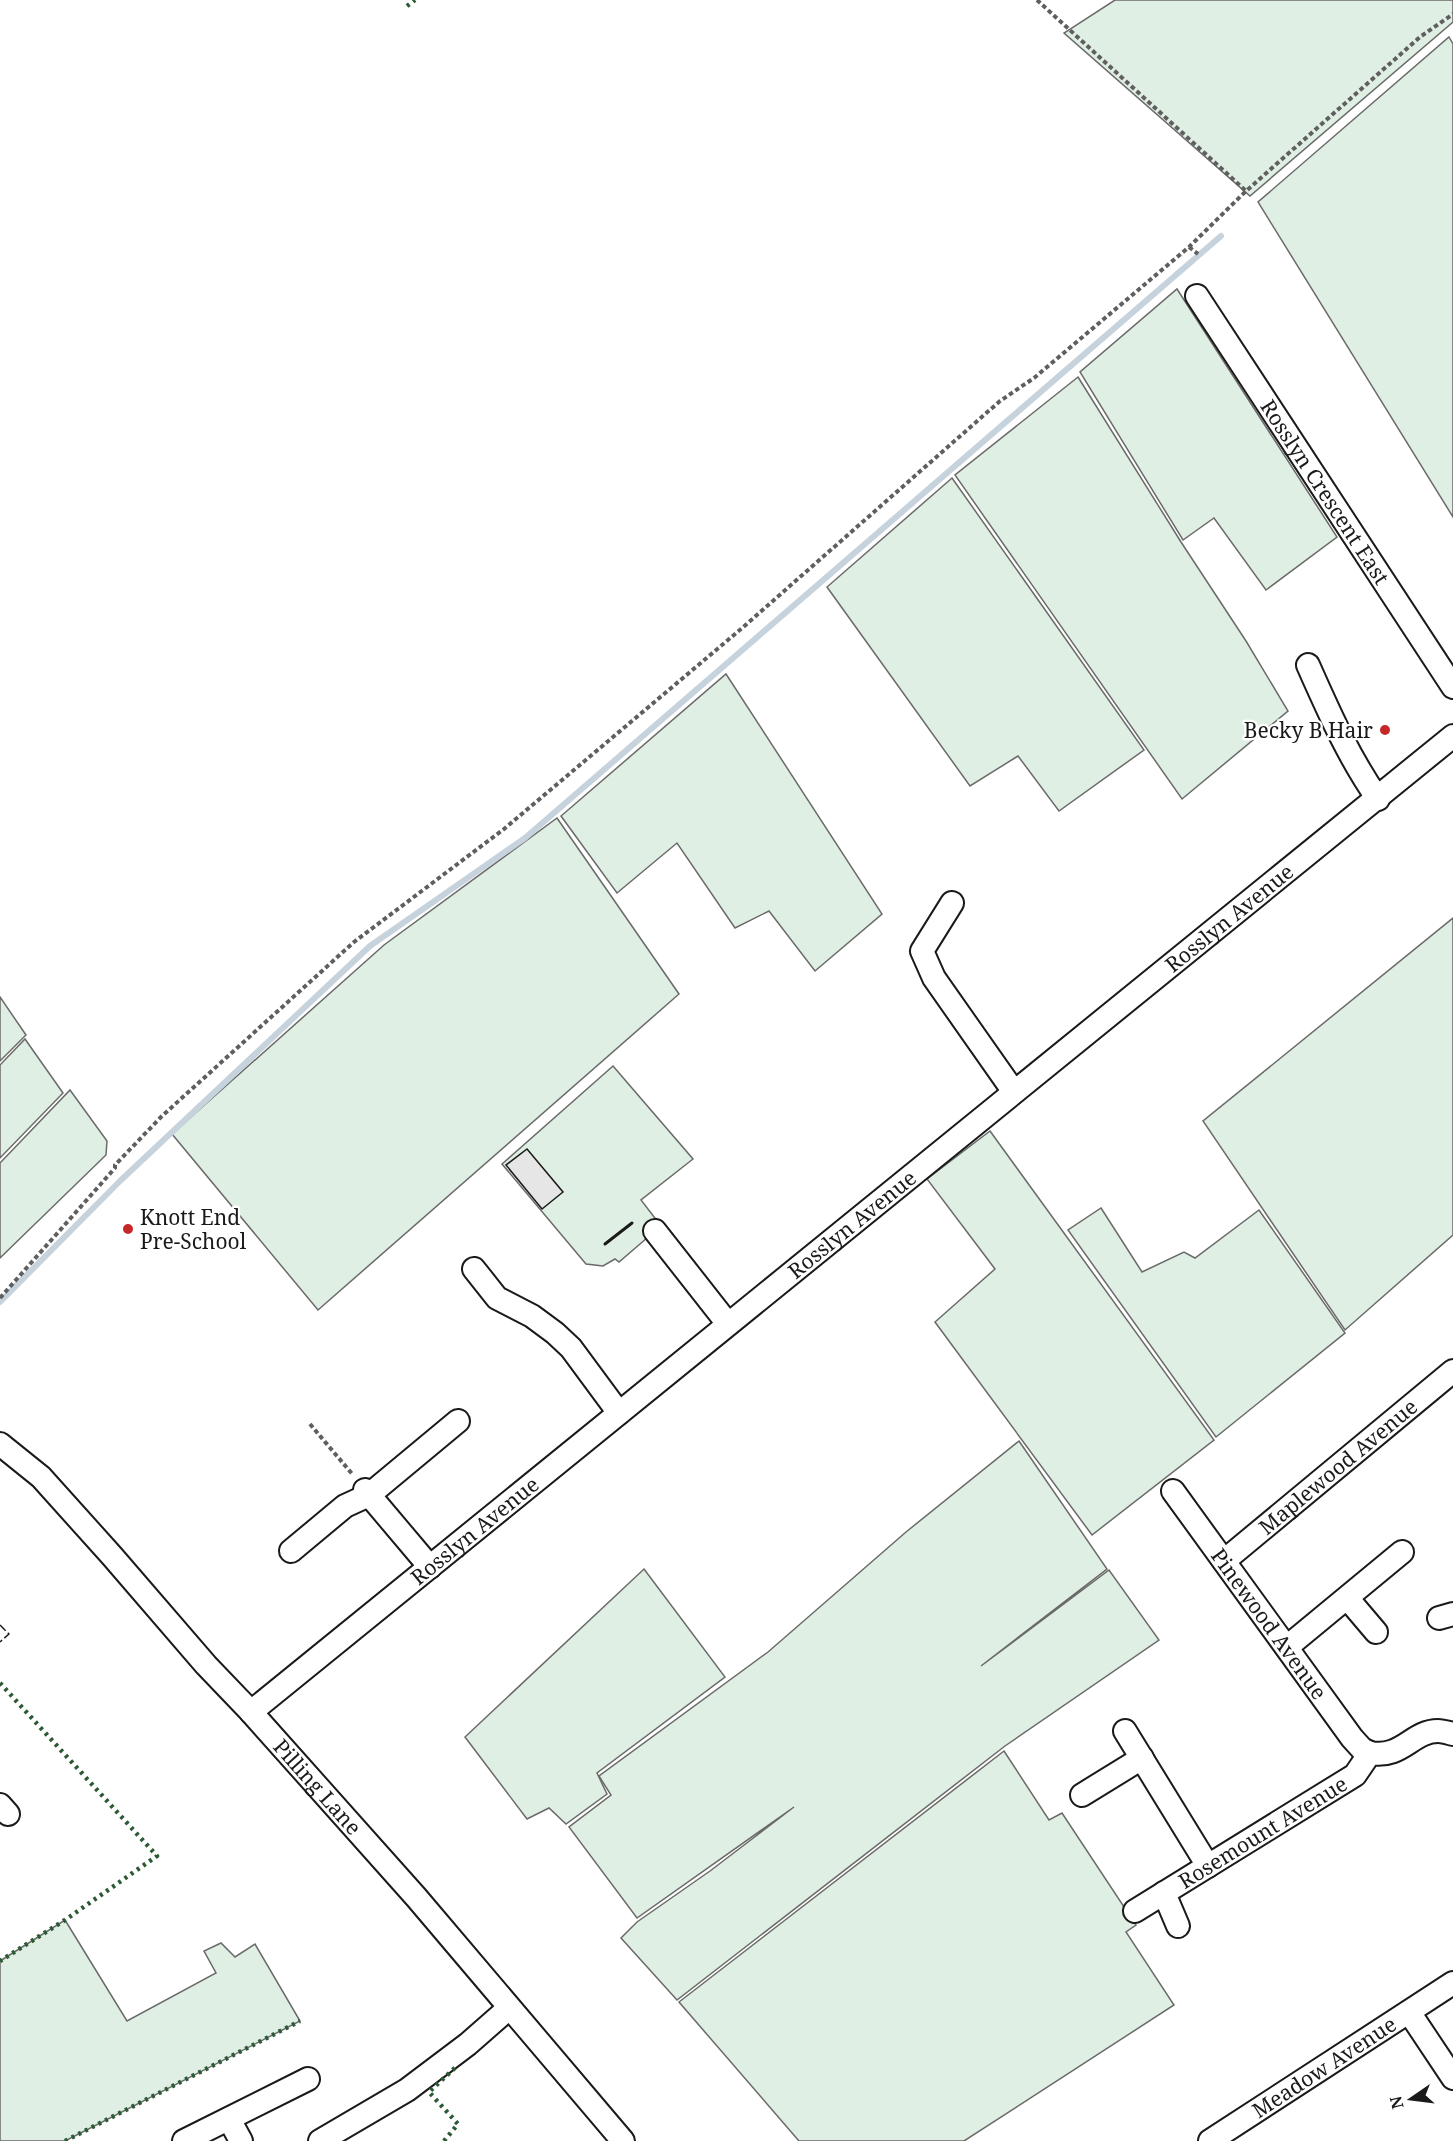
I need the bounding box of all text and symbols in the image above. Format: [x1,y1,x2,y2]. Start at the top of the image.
street label: Rosslyn Crescent East [1254,394,1396,590]
place label: Becky B Hair [1244,716,1373,744]
marker: Becky B Hair [1378,723,1392,737]
street label: Rosslyn Avenue [1159,857,1299,978]
street label: Rosslyn Avenue [782,1164,922,1285]
place label: Knott End Pre-School [140,1203,247,1255]
marker: Knott End Pre-School [121,1222,135,1236]
street label: Maplewood Avenue [1253,1392,1423,1541]
street label: Rosslyn Avenue [405,1470,544,1591]
street label: Pinewood Avenue [1205,1543,1333,1705]
street label: Pilling Lane [268,1733,368,1841]
street label: Rosemount Avenue [1173,1769,1352,1895]
street label: Meadow Avenue [1247,2010,1401,2124]
north arrow [1381,2069,1441,2129]
text: N [1384,2093,1409,2111]

